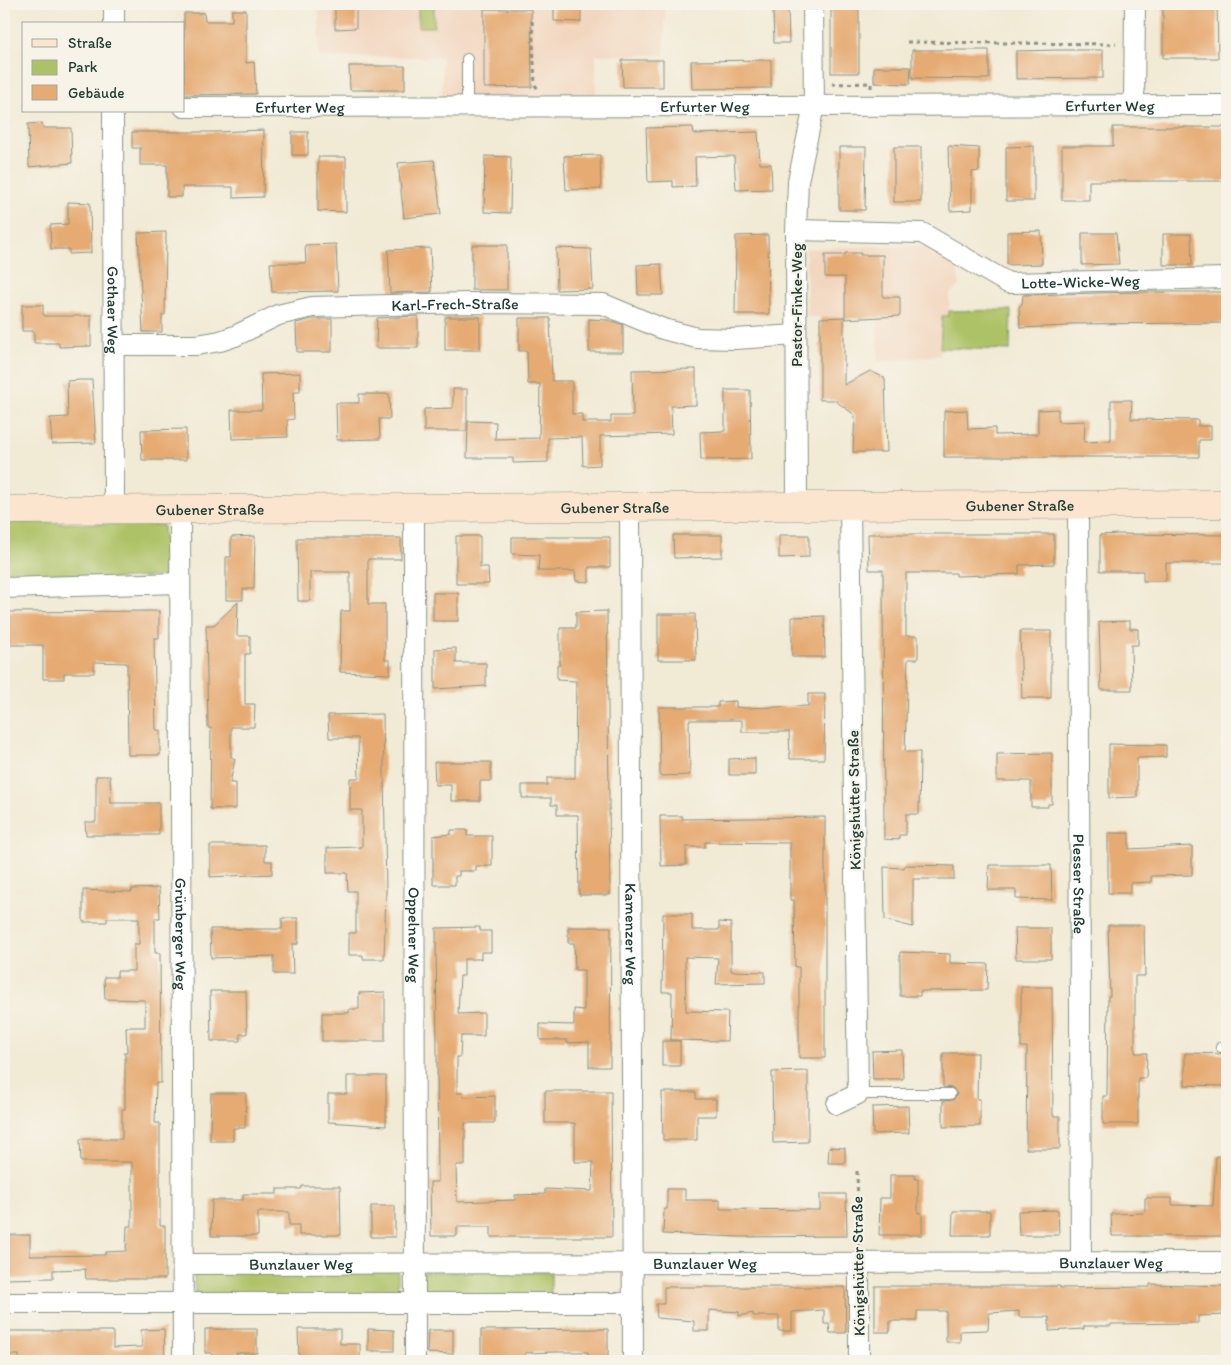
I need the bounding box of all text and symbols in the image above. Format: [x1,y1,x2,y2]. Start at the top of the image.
legend [22,22,185,112]
text: Straße [68,34,112,52]
text: Park [68,58,98,76]
text: Gebäude [68,84,125,102]
street label: Erfurter Weg [660,96,750,116]
street label: Erfurter Weg [1065,96,1155,115]
street label: Erfurter Weg [255,97,345,116]
street label: Pastor-Finke-Weg [787,242,806,367]
street label: Gothaer Weg [104,266,123,355]
street label: Lotte-Wicke-Weg [1021,270,1141,292]
street label: Karl-Frech-Straße [391,293,519,314]
street label: Gubener Straße [965,495,1074,515]
street label: Gubener Straße [560,497,669,517]
street label: Gubener Straße [155,499,264,519]
street label: Königshütter Straße [843,730,865,870]
street label: Plesser Straße [1070,834,1089,934]
street label: Grünberger Weg [172,878,191,991]
street label: Kamenzer Weg [622,883,641,986]
street label: Oppelner Weg [405,887,424,984]
street label: Königshütter Straße [847,1196,869,1336]
street label: Bunzlauer Weg [653,1253,758,1273]
street label: Bunzlauer Weg [1059,1253,1164,1272]
street label: Bunzlauer Weg [249,1254,354,1273]

